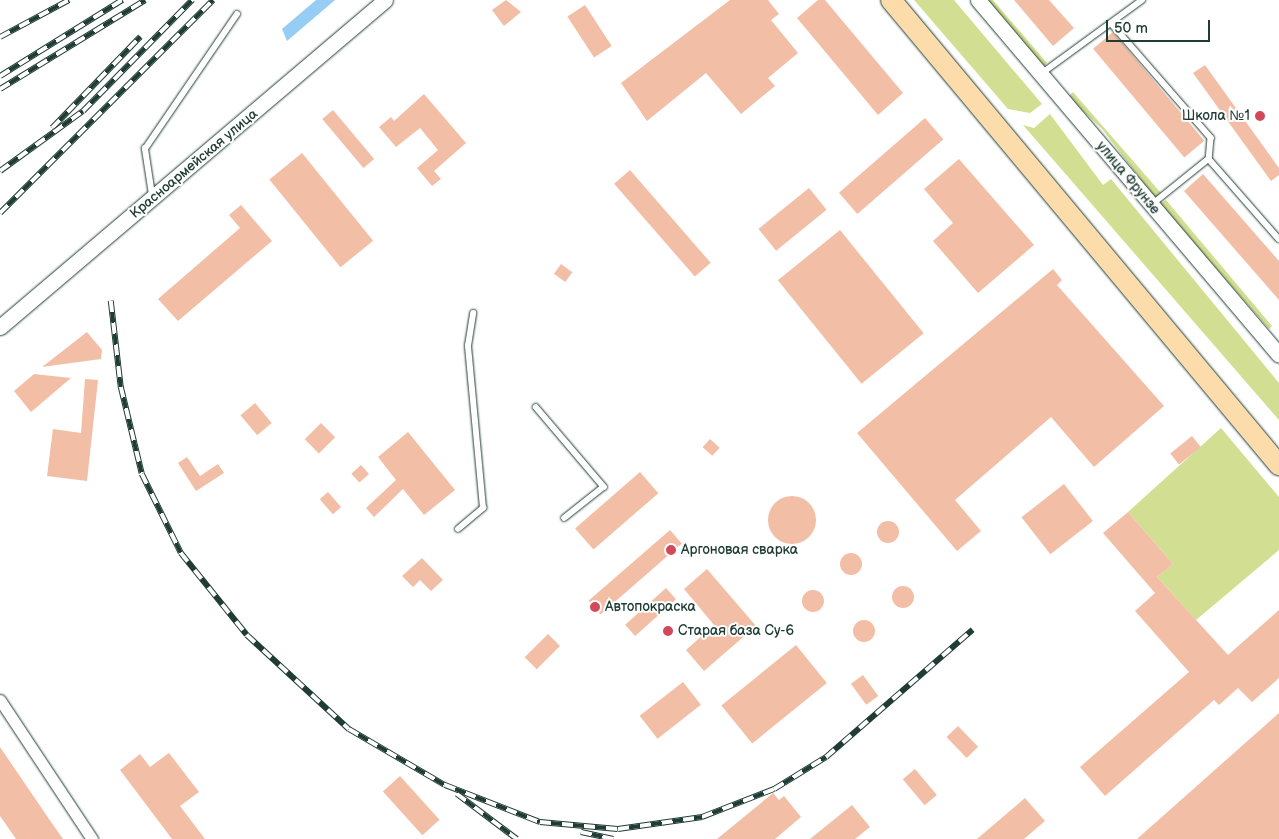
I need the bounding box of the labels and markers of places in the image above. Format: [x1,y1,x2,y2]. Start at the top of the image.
place label: Школа №1 [1182,108,1250,124]
marker: Школа №1 [1254,110,1266,122]
place label: Аргоновая сварка [681,542,798,558]
marker: Аргоновая сварка [665,544,677,556]
place label: Автопокраска [605,599,696,615]
marker: Автопокраска [589,601,601,613]
place label: Старая база Су-6 [678,623,794,639]
marker: Старая база Су-6 [662,625,674,637]

